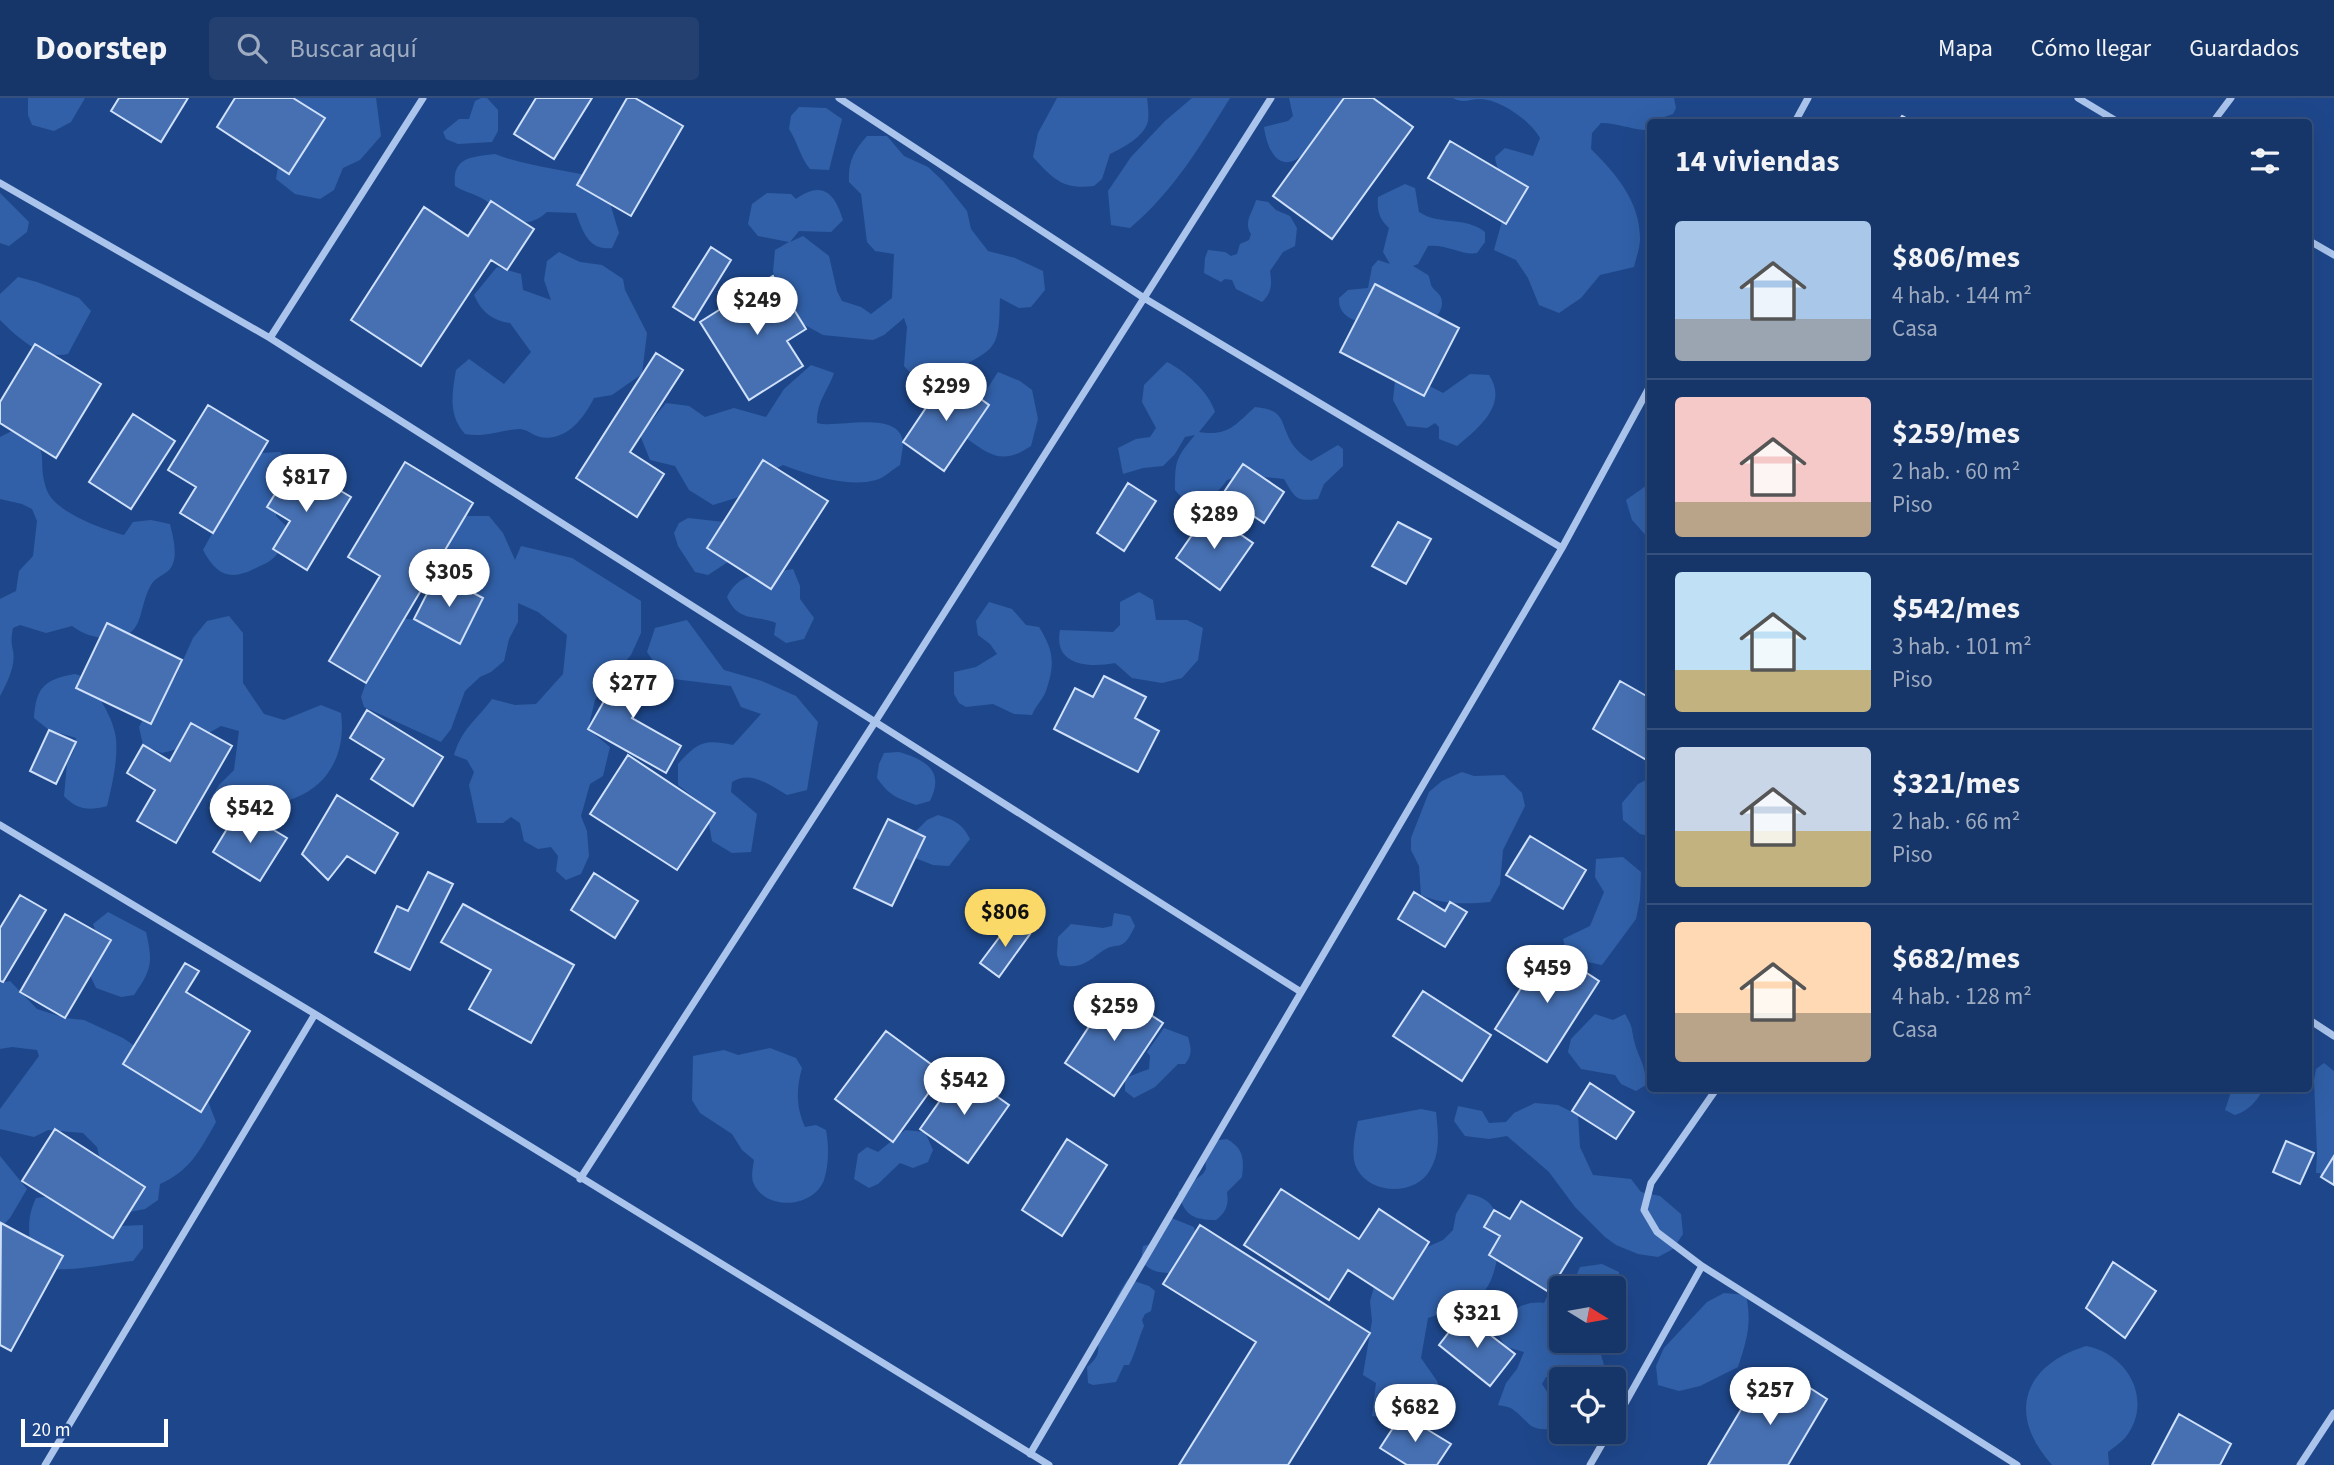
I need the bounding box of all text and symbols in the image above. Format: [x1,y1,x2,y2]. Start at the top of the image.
search box [209,17,699,80]
text: Doorstep [35,25,167,72]
icon: search [233,29,271,67]
text: Buscar aquí [289,30,417,67]
text: Mapa [1938,31,1993,66]
text: Cómo llegar [2031,31,2151,66]
text: Guardados [2189,31,2299,66]
text: 14 viviendas [1675,140,1840,183]
icon: filters [2246,142,2284,180]
text: $806/mes [1892,236,2020,279]
icon: home [1731,249,1815,333]
pin: $249 [716,278,798,337]
text: 4 hab. · 144 m² [1892,279,2032,312]
text: $249 [733,283,781,316]
text: Casa [1892,312,1938,345]
pin: $299 [905,364,987,423]
text: $299 [922,369,970,402]
text: $259/mes [1892,412,2020,455]
icon: home [1731,425,1815,509]
pin: $817 [265,454,347,514]
text: 2 hab. · 60 m² [1892,455,2020,488]
text: $817 [282,460,330,493]
text: Piso [1892,488,1933,521]
pin: $289 [1173,491,1255,551]
text: $289 [1190,497,1238,530]
pin: $305 [408,550,490,609]
text: $305 [425,555,473,588]
text: $542/mes [1892,587,2020,630]
icon: home [1731,600,1815,684]
text: 3 hab. · 101 m² [1892,630,2032,663]
pin: $277 [592,660,674,720]
text: Piso [1892,663,1933,696]
text: $277 [609,666,657,699]
text: $321/mes [1892,762,2020,805]
icon: home [1731,775,1815,859]
pin: $542 [209,786,291,845]
text: $542 [226,791,274,824]
text: 2 hab. · 66 m² [1892,805,2020,838]
text: Piso [1892,838,1933,871]
pin: $806 [964,890,1046,949]
text: $806 [981,895,1029,928]
text: $682/mes [1892,937,2020,980]
pin: $459 [1506,946,1588,1005]
icon: home [1731,950,1815,1034]
text: $459 [1523,951,1571,984]
text: 4 hab. · 128 m² [1892,980,2032,1013]
pin: $259 [1073,984,1155,1043]
text: $259 [1090,989,1138,1022]
text: Casa [1892,1013,1938,1046]
pin: $542 [923,1058,1005,1117]
text: $542 [940,1063,988,1096]
north arrow [1549,1276,1626,1353]
map controls [1549,1276,1626,1444]
pin: $321 [1436,1290,1518,1350]
text: $321 [1453,1296,1501,1329]
button: locate [1549,1367,1626,1444]
pin: $257 [1729,1368,1811,1427]
text: $257 [1746,1373,1794,1406]
pin: $682 [1374,1384,1456,1444]
text: $682 [1391,1390,1439,1423]
scale bar [21,1416,168,1448]
text: 20 m [32,1417,70,1444]

